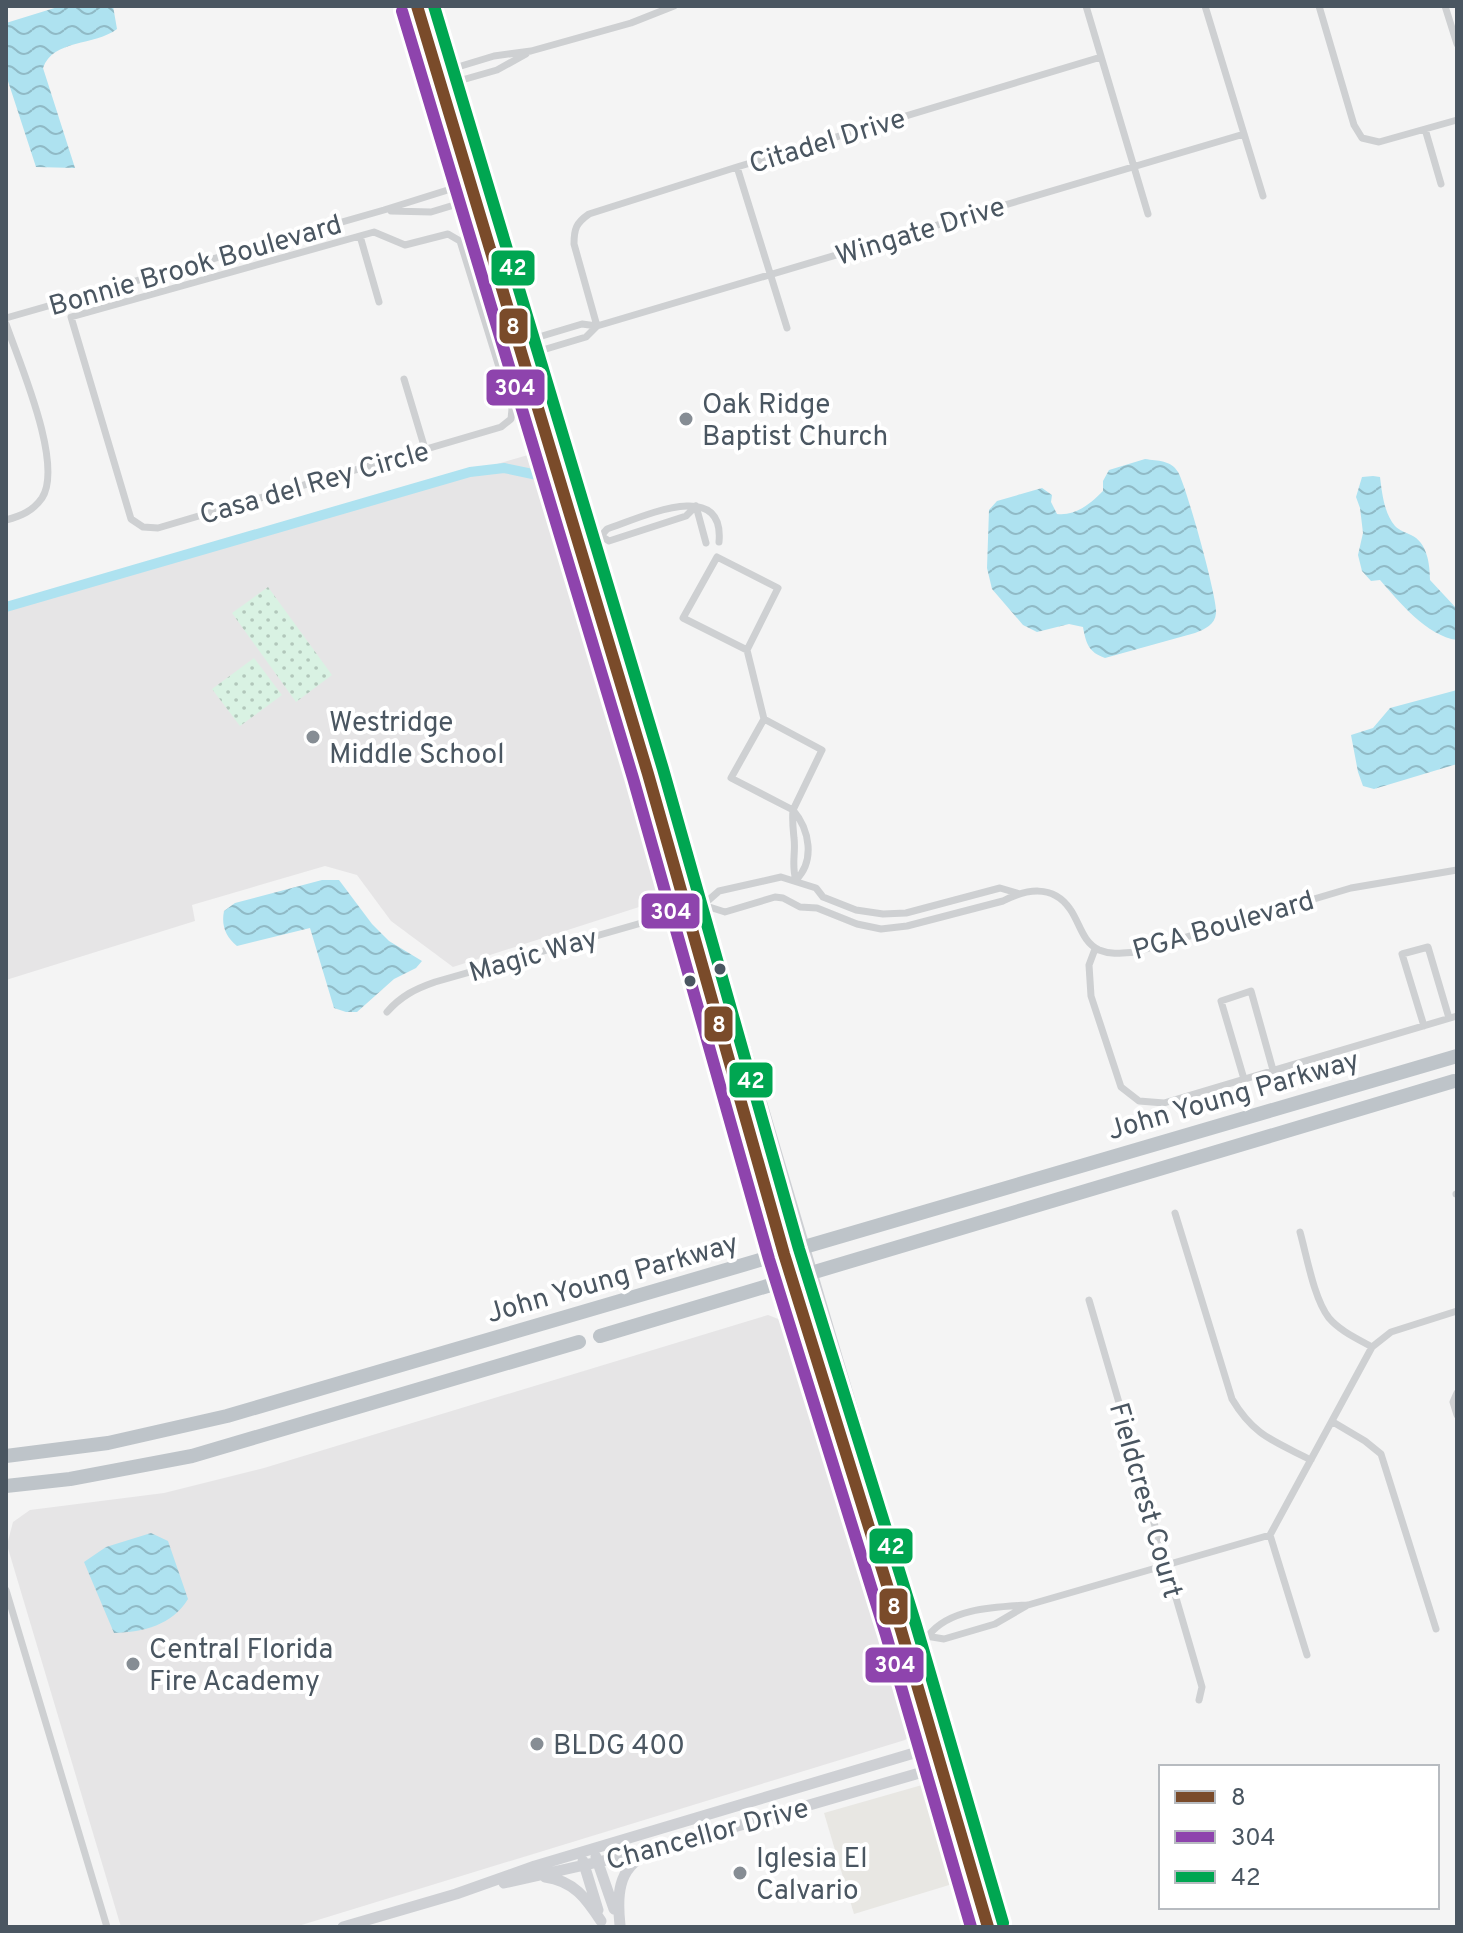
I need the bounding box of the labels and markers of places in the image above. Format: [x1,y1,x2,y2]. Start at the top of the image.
place label: Oak Ridge Baptist Church [702,388,888,456]
marker: Oak Ridge Baptist Church [677,410,695,428]
place label: Westridge Middle School [329,706,505,774]
marker: Westridge Middle School [304,728,322,746]
unlabelled marker [712,961,728,977]
unlabelled marker [682,973,698,989]
place label: Central Florida Fire Academy [149,1633,333,1701]
marker: Central Florida Fire Academy [124,1655,142,1673]
place label: BLDG 400 [553,1729,685,1765]
marker: BLDG 400 [528,1735,546,1753]
place label: Iglesia El Calvario [756,1842,868,1910]
marker: Iglesia El Calvario [731,1864,749,1882]

